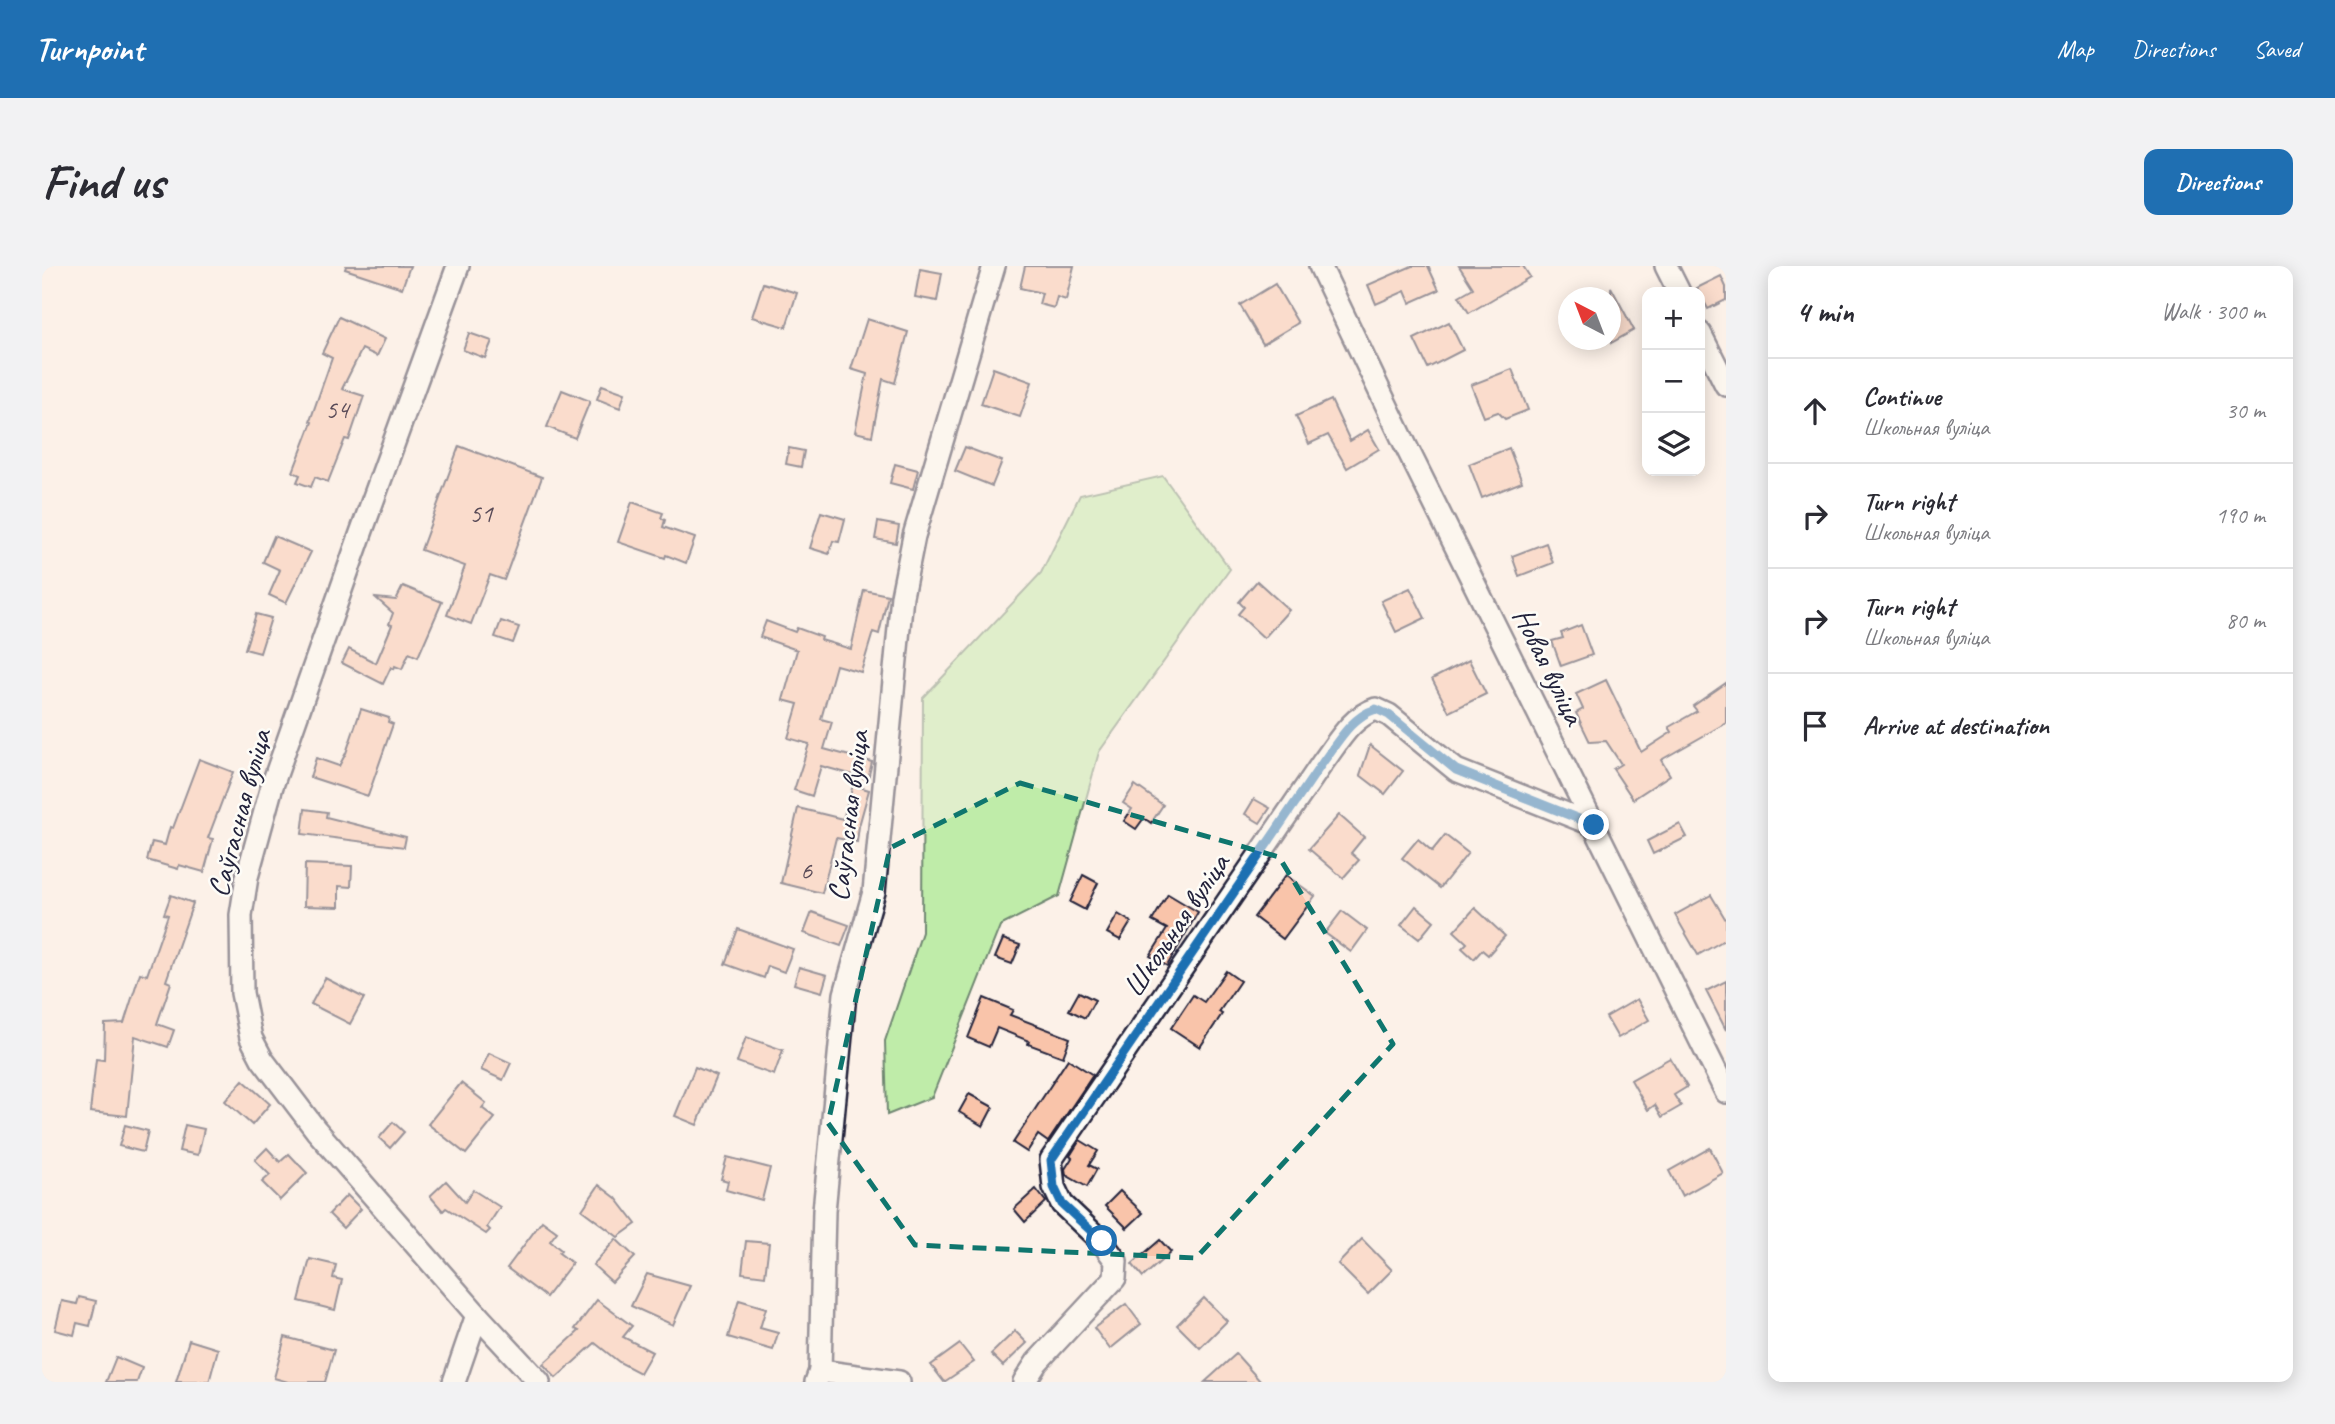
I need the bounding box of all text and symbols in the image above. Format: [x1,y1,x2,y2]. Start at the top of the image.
text: Turnpoint [35,28,143,70]
text: Map [2057,34,2094,64]
text: Directions [2132,34,2215,64]
text: Saved [2253,34,2300,64]
button: Directions [2144,149,2293,215]
text: Find us [42,151,164,213]
north arrow [1558,287,1621,350]
map controls [1642,287,1705,476]
button: + [1642,287,1705,350]
text: 4 min [1796,293,1853,331]
text: Walk · 300 m [2161,297,2265,326]
button: − [1642,350,1705,413]
text: Continue [1863,380,1941,413]
icon: ahead [1796,392,1834,430]
house number: 54 [325,393,351,426]
text: 30 m [2226,396,2265,425]
button: layers [1642,413,1705,476]
text: Школьная вуліца [1863,413,1989,442]
text: Turn right [1863,485,1954,518]
house number: 51 [469,497,494,530]
icon: right [1796,497,1834,535]
text: 190 m [2216,501,2265,530]
text: Школьная вуліца [1863,518,1989,547]
text: Turn right [1863,590,1954,623]
street label: Новая вуліца [1504,601,1594,732]
icon: right [1796,602,1834,640]
text: 80 m [2226,606,2265,635]
text: Школьная вуліца [1863,623,1989,652]
icon: arrive [1796,707,1834,745]
text: Arrive at destination [1863,709,2049,742]
street label: Саўгасная вуліца [198,723,280,901]
street label: Саўгасная вуліца [819,727,878,903]
route end [1578,809,1609,840]
street label: Школьная вуліца [1114,845,1239,1004]
house number: 6 [800,854,813,887]
route start [1086,1225,1117,1256]

